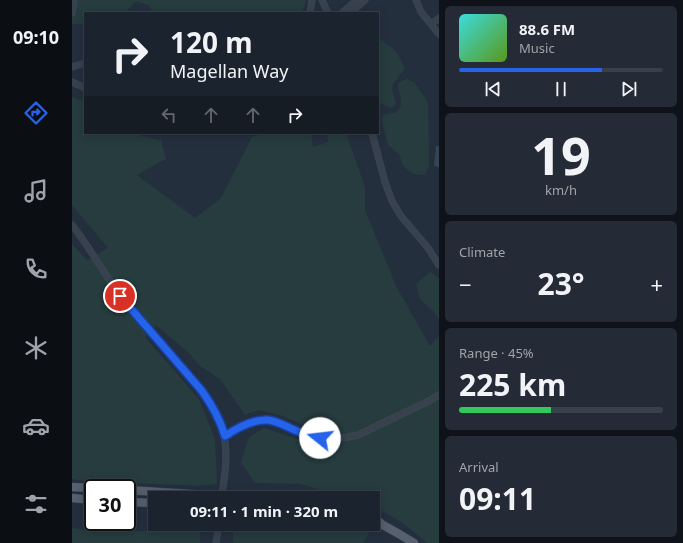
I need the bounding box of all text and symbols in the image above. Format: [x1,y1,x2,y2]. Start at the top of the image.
text: 88.6 FM [519,19,575,39]
text: 120 m [170,23,253,61]
text: 09:10 [13,25,59,49]
icon: right [104,28,156,80]
text: Music [519,39,555,57]
text: Magellan Way [170,59,289,83]
icon: previous [482,78,504,100]
icon: pause [550,78,572,100]
icon: next [618,78,640,100]
icon: directions [22,99,50,127]
icon: left [158,104,180,126]
icon: ahead [200,104,222,126]
icon: ahead [242,104,264,126]
icon: right [284,104,306,126]
text: 19 [531,119,591,190]
icon: music [22,177,50,205]
text: km/h [545,181,577,199]
text: Climate [459,243,505,261]
icon: phone [22,255,50,283]
text: 23° [537,263,585,304]
text: − [459,269,472,299]
text: + [650,269,663,299]
pin [103,279,137,313]
icon: arrive [109,285,131,307]
icon: climate [22,334,50,362]
text: Range · 45% [459,344,534,362]
text: 225 km [459,364,566,405]
icon: car [22,412,50,440]
position arrow [299,417,341,459]
text: Arrival [459,458,499,476]
text: 09:11 [459,478,536,519]
speed limit sign: 30 [84,479,136,531]
icon: filters [22,490,50,518]
text: 09:11 · 1 min · 320 m [190,501,338,521]

